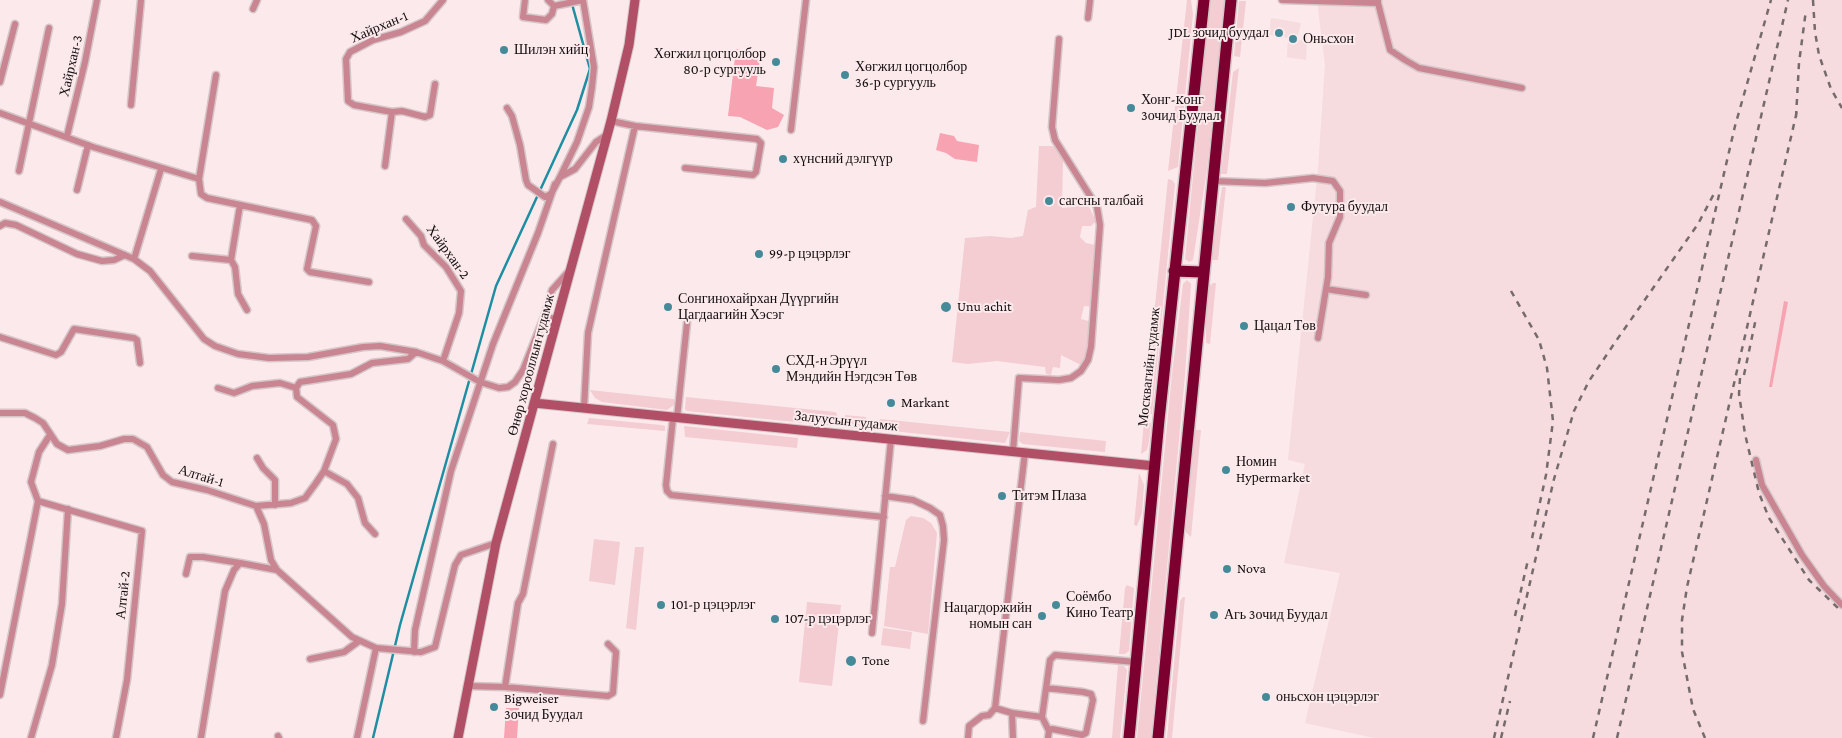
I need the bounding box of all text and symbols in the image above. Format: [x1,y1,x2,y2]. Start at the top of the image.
street label: Хайрхан-1 [348,7,410,47]
place label: JDL зочид буудал [1169,25,1269,41]
marker: JDL зочид буудал [1273,27,1285,39]
place label: Оньсхон [1303,31,1354,47]
street label: Хайрхан-3 [56,33,86,99]
marker: Оньсхон [1287,33,1299,45]
place label: Шилэн хийц [514,42,588,58]
marker: Шилэн хийц [498,44,510,56]
place label: Хөгжил цогцолбор 80-р сургууль [654,46,766,78]
marker: Хөгжил цогцолбор 80-р сургууль [770,56,782,68]
place label: Хөгжил цогцолбор 36-р сургууль [855,59,967,92]
marker: Хөгжил цогцолбор 36-р сургууль [839,69,851,81]
place label: Хонг-Kонг 3очид Буудал [1141,92,1220,124]
marker: Хонг-Kонг 3очид Буудал [1125,102,1137,114]
place label: хүнсний дэлгүүр [793,151,893,167]
marker: хүнсний дэлгүүр [777,153,789,165]
place label: сагсны талбай [1059,193,1144,209]
marker: сагсны талбай [1043,195,1055,207]
place label: Футура буудал [1301,199,1388,215]
marker: Футура буудал [1285,201,1297,213]
street label: Хайрхан-2 [423,222,473,282]
place label: 99-р цэцэрлэг [769,246,850,262]
marker: 99-р цэцэрлэг [753,248,765,260]
place label: Сонгинохайрхан Дүүргийн Цагдаагийн Хэсэг [678,291,839,324]
street label: Өнөр хорооллын гудамж [504,292,558,438]
place label: Unu achit [957,299,1012,315]
marker: Unu achit [939,300,953,314]
marker: Сонгинохайрхан Дүүргийн Цагдаагийн Хэсэг [662,301,674,313]
street label: Москвагийн гудамж [1134,307,1164,427]
place label: Цацал Төв [1254,318,1316,334]
marker: Цацал Төв [1238,320,1250,332]
place label: СХД-н Эрүүл Мэндийн Нэгдсэн Төв [786,353,917,386]
marker: СХД-н Эрүүл Мэндийн Нэгдсэн Төв [770,363,782,375]
place label: Markant [901,395,949,411]
marker: Markant [885,397,897,409]
street label: Залуусын гудамж [794,407,898,435]
place label: Номин Hyрermarket [1236,454,1310,487]
street label: Алтай-1 [176,461,226,491]
marker: Номин Hyрermarket [1220,464,1232,476]
place label: Титэм Плаза [1012,488,1087,504]
marker: Титэм Плаза [996,490,1008,502]
place label: Nova [1237,561,1266,577]
marker: Nova [1221,563,1233,575]
street label: Алтай-2 [112,570,134,620]
place label: Соёмбо Кино Театр [1066,589,1133,622]
place label: 101-р цэцэрлэг [671,597,755,613]
marker: 101-р цэцэрлэг [655,599,667,611]
marker: Соёмбо Кино Театр [1050,599,1062,611]
place label: Нацагдоржийн номын сан [944,600,1032,632]
place label: Агь 3очид Буудал [1224,607,1328,623]
marker: Агь 3очид Буудал [1208,609,1220,621]
marker: Нацагдоржийн номын сан [1036,610,1048,622]
place label: 107-р цэцэрлэг [785,611,871,627]
marker: 107-р цэцэрлэг [769,613,781,625]
place label: Tone [862,653,890,669]
marker: Tone [844,654,858,668]
place label: оньсхон цэцэрлэг [1276,689,1379,705]
place label: Bigweiser 3очид Буудал [504,691,583,724]
marker: оньсхон цэцэрлэг [1260,691,1272,703]
marker: Bigweiser 3очид Буудал [488,701,500,713]

